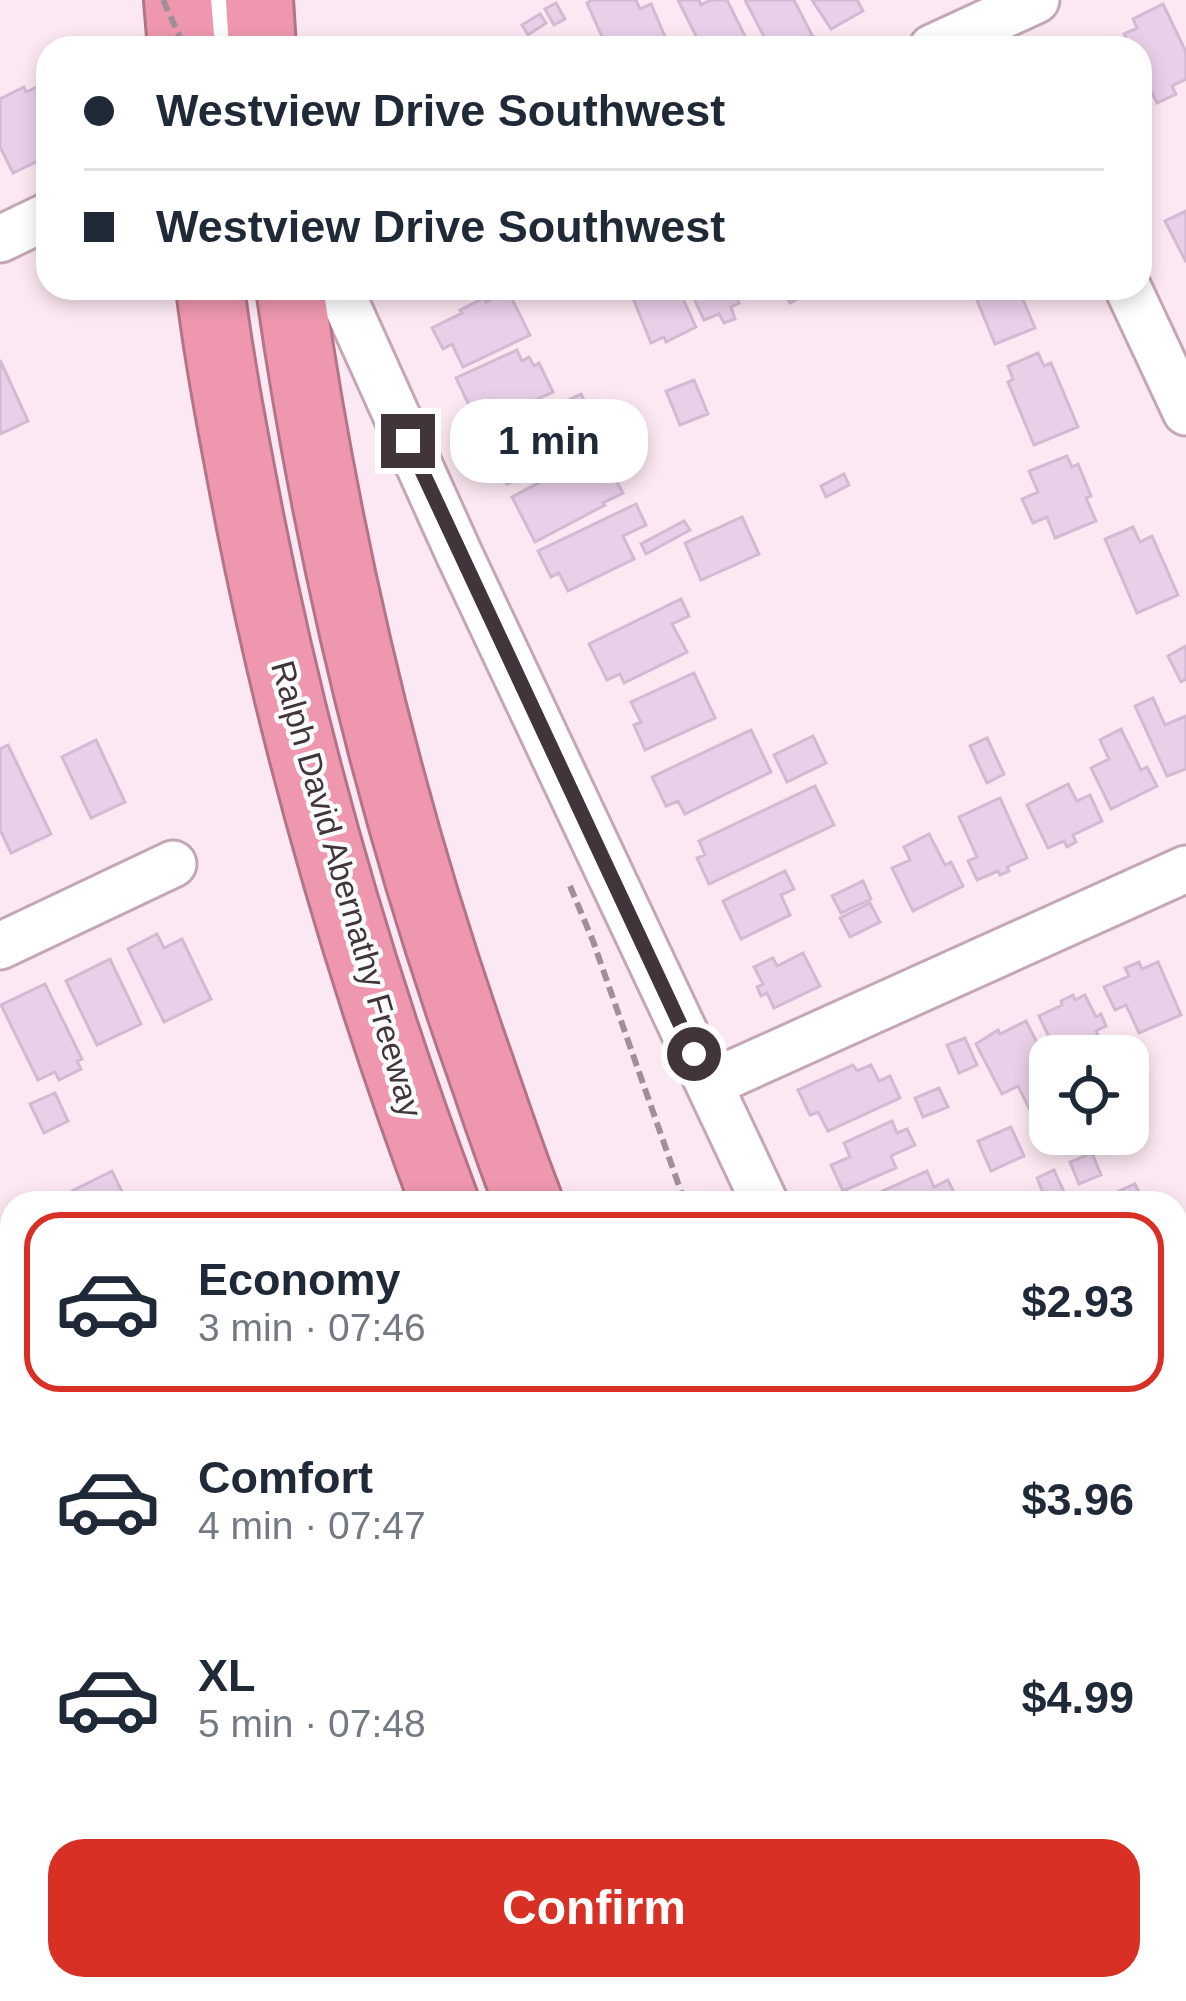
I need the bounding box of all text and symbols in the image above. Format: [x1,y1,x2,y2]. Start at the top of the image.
text: Westview Drive Southwest [156,85,725,136]
text: Westview Drive Southwest [156,201,725,252]
callout: 1 min [450,399,648,483]
route end [381,414,435,468]
text: 1 min [498,419,600,462]
street label: Ralph David Abernathy Freeway [264,656,430,1122]
route start [667,1027,721,1081]
map controls [1029,1035,1149,1155]
button: locate [1029,1035,1149,1155]
icon: car [54,1248,162,1356]
text: Economy [198,1254,401,1305]
text: $2.93 [1021,1276,1134,1327]
text: 3 min · 07:46 [198,1306,426,1349]
icon: car [54,1446,162,1554]
text: Comfort [198,1452,373,1503]
text: $3.96 [1021,1474,1134,1525]
text: 4 min · 07:47 [198,1504,426,1547]
icon: car [54,1644,162,1752]
text: XL [198,1650,256,1701]
text: $4.99 [1021,1672,1134,1723]
text: 5 min · 07:48 [198,1702,426,1745]
button: Confirm [48,1839,1140,1977]

